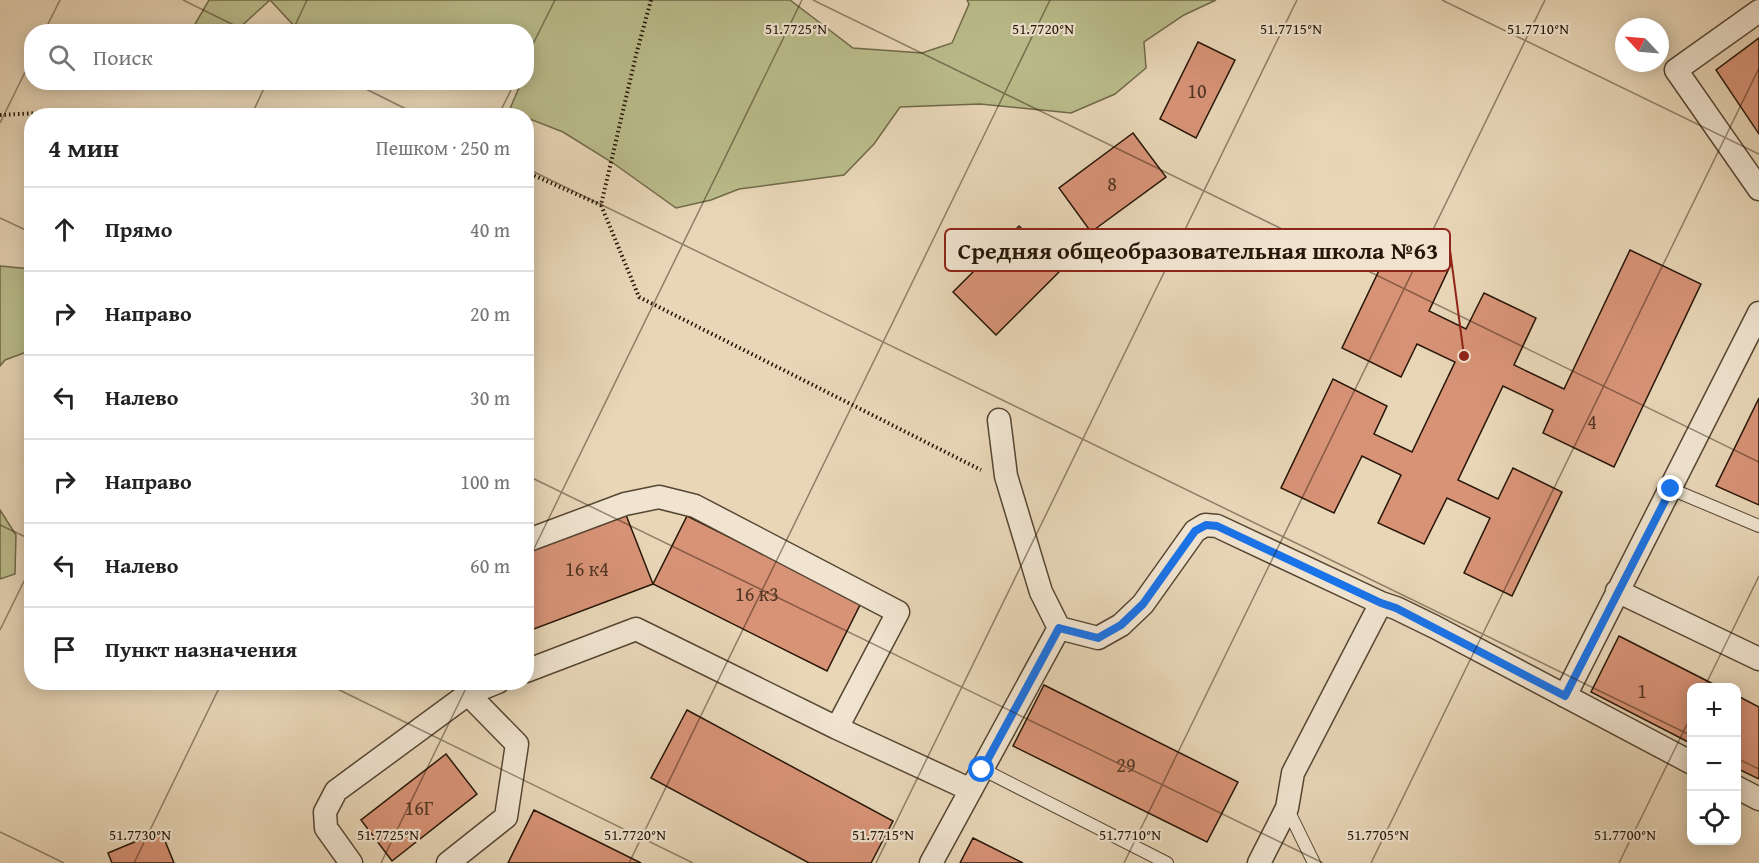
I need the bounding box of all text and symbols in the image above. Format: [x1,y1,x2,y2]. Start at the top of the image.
text: 51.7725°N [765,18,827,39]
text: 51.7720°N [1012,18,1074,39]
text: 51.7715°N [1260,18,1322,39]
text: 51.7710°N [1507,18,1569,39]
north arrow [1615,18,1669,72]
search box [24,24,534,90]
icon: search [45,41,78,74]
text: Поиск [93,41,153,73]
house number: 10 [1187,76,1207,105]
text: 4 мин [48,128,119,167]
text: Пешком · 250 m [376,133,510,162]
house number: 8 [1107,169,1117,198]
icon: ahead [48,213,81,246]
text: Прямо [105,213,172,245]
text: 40 m [470,215,510,244]
callout: Средняя общеобразовательная школа №63 [945,229,1450,271]
text: Средняя общеобразовательная школа №63 [958,233,1438,268]
icon: right [48,297,81,330]
text: Направо [105,297,192,329]
text: 20 m [470,299,510,328]
icon: left [48,381,81,414]
text: Налево [105,381,178,413]
text: 30 m [470,383,510,412]
house number: 4 [1587,407,1597,436]
icon: right [48,465,81,498]
text: Направо [105,465,192,497]
text: 100 m [460,467,510,496]
route end [1657,475,1683,501]
icon: left [48,549,81,582]
text: Налево [105,549,178,581]
text: 60 m [470,551,510,580]
house number: 16 к4 [565,554,609,583]
house number: 16 к3 [735,579,779,608]
icon: arrive [48,633,81,666]
text: Пункт назначения [105,633,297,665]
house number: 1 [1637,676,1647,705]
map controls [1687,683,1741,845]
button: + [1687,683,1741,737]
button: − [1687,737,1741,791]
house number: 29 [1116,750,1136,779]
route start [968,756,994,782]
button: locate [1687,791,1741,845]
house number: 16Г [405,793,434,822]
text: 51.7730°N [109,824,171,845]
text: 51.7725°N [357,824,419,845]
text: 51.7720°N [604,824,666,845]
text: 51.7715°N [852,824,914,845]
text: 51.7710°N [1099,824,1161,845]
text: 51.7705°N [1347,824,1409,845]
text: 51.7700°N [1594,824,1656,845]

